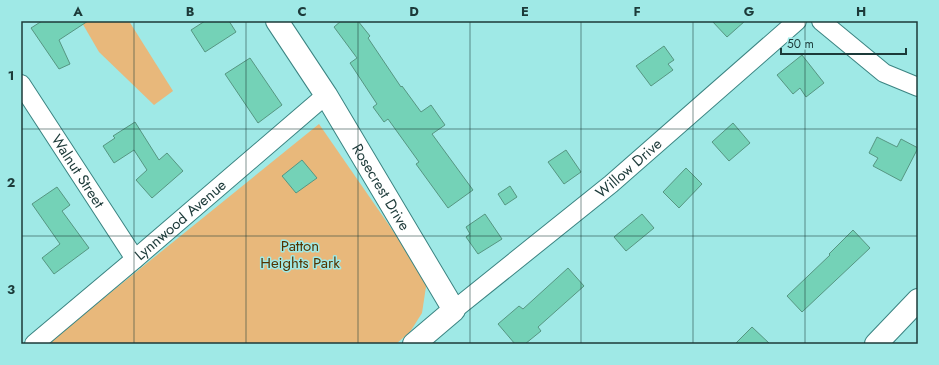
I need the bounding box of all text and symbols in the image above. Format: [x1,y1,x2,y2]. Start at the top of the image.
text: A [72,2,83,21]
text: B [186,2,195,21]
text: C [297,2,307,21]
text: D [409,2,419,21]
text: E [521,2,529,21]
text: F [633,2,641,21]
text: G [744,2,755,21]
text: H [856,2,866,21]
scale bar [781,30,906,56]
text: 50 m [787,35,814,53]
text: 1 [8,66,14,85]
street label: Walnut Street [46,130,110,213]
street label: Willow Drive [591,133,667,203]
street label: Rosecrest Drive [346,140,415,235]
text: 2 [7,173,15,192]
street label: Lynnwood Avenue [130,174,231,266]
park label: Patton Heights Park [260,235,340,274]
text: 3 [7,280,15,299]

